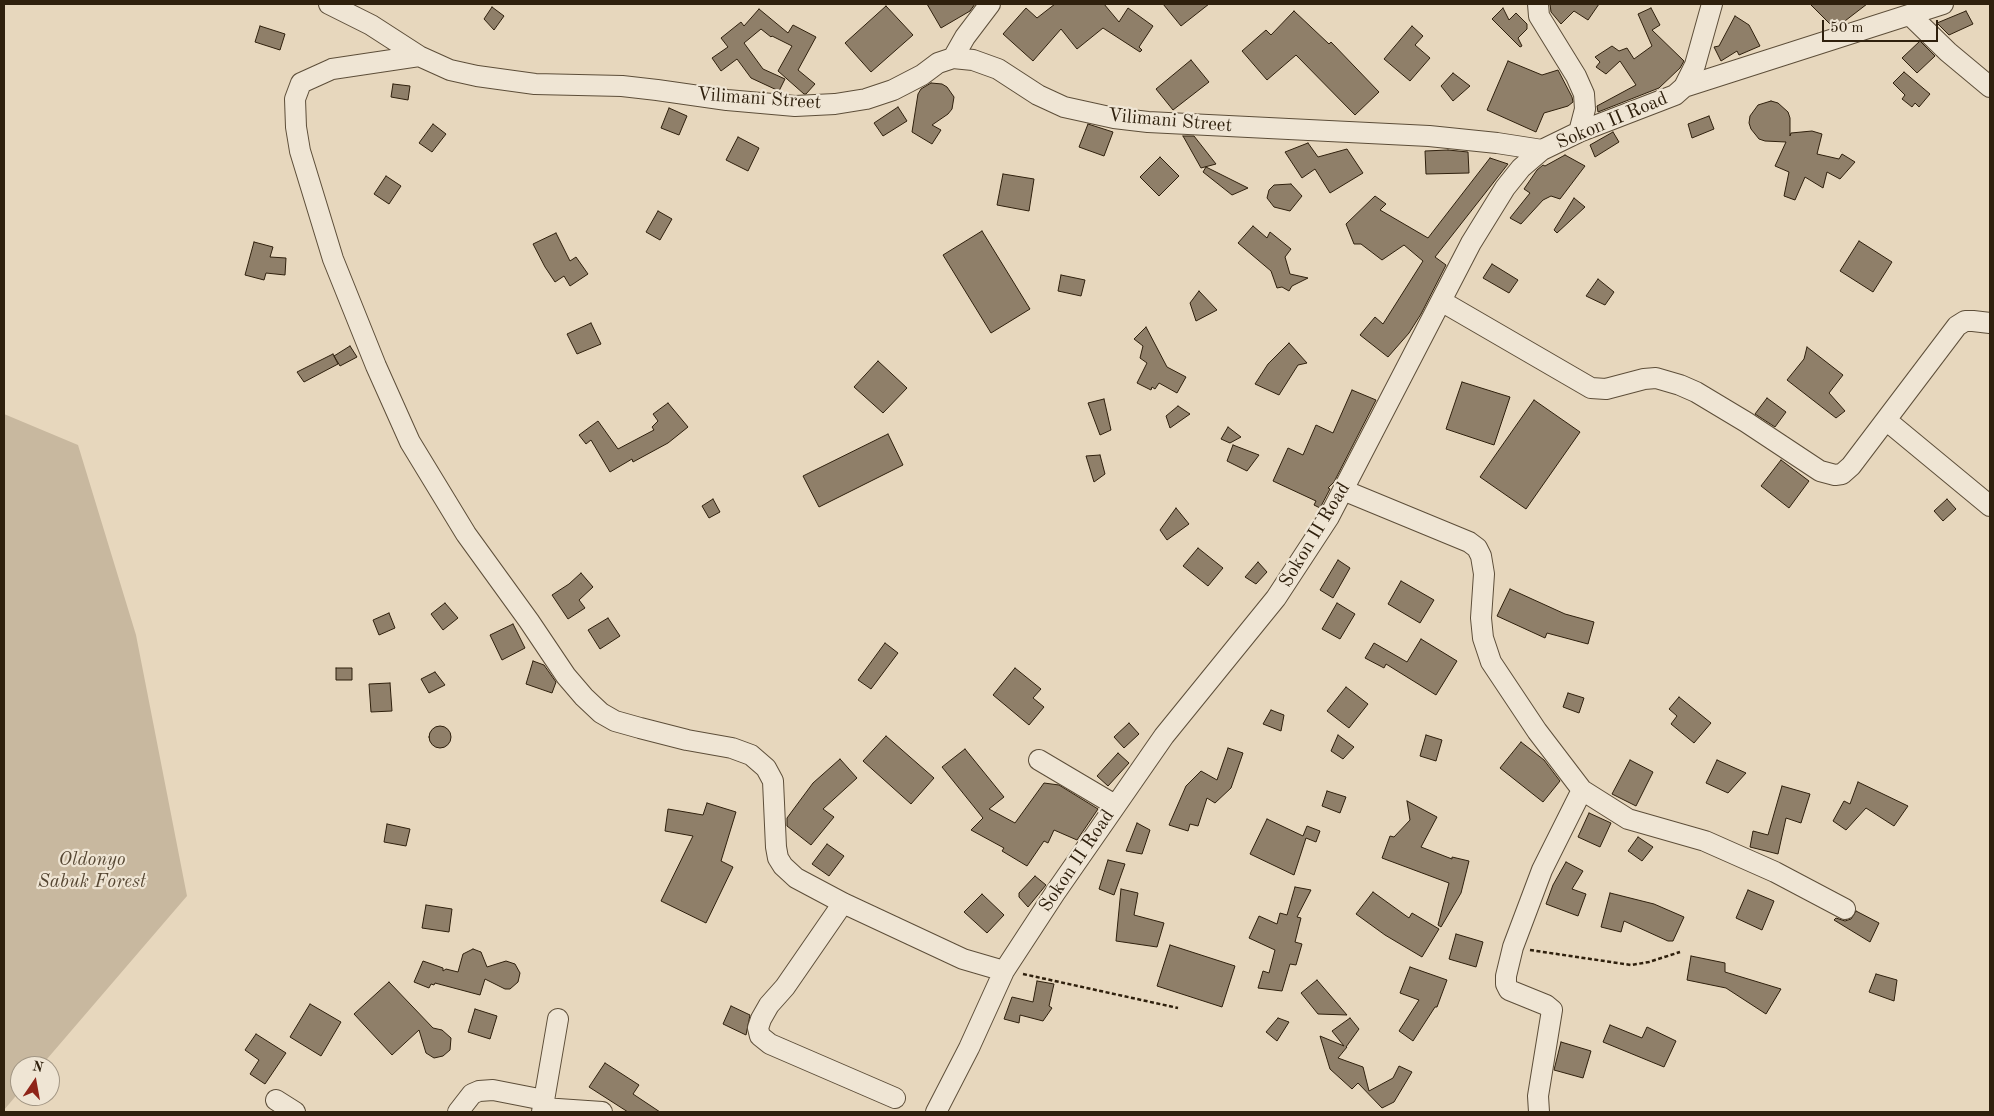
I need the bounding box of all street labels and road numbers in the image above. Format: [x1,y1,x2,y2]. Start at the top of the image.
street label: Vilimani Street [696,83,822,115]
street label: Sokon II Road [1553,87,1671,155]
street label: Vilimani Street [1107,104,1233,138]
street label: Sokon II Road [1275,478,1355,592]
street label: Sokon II Road [1034,805,1120,917]

